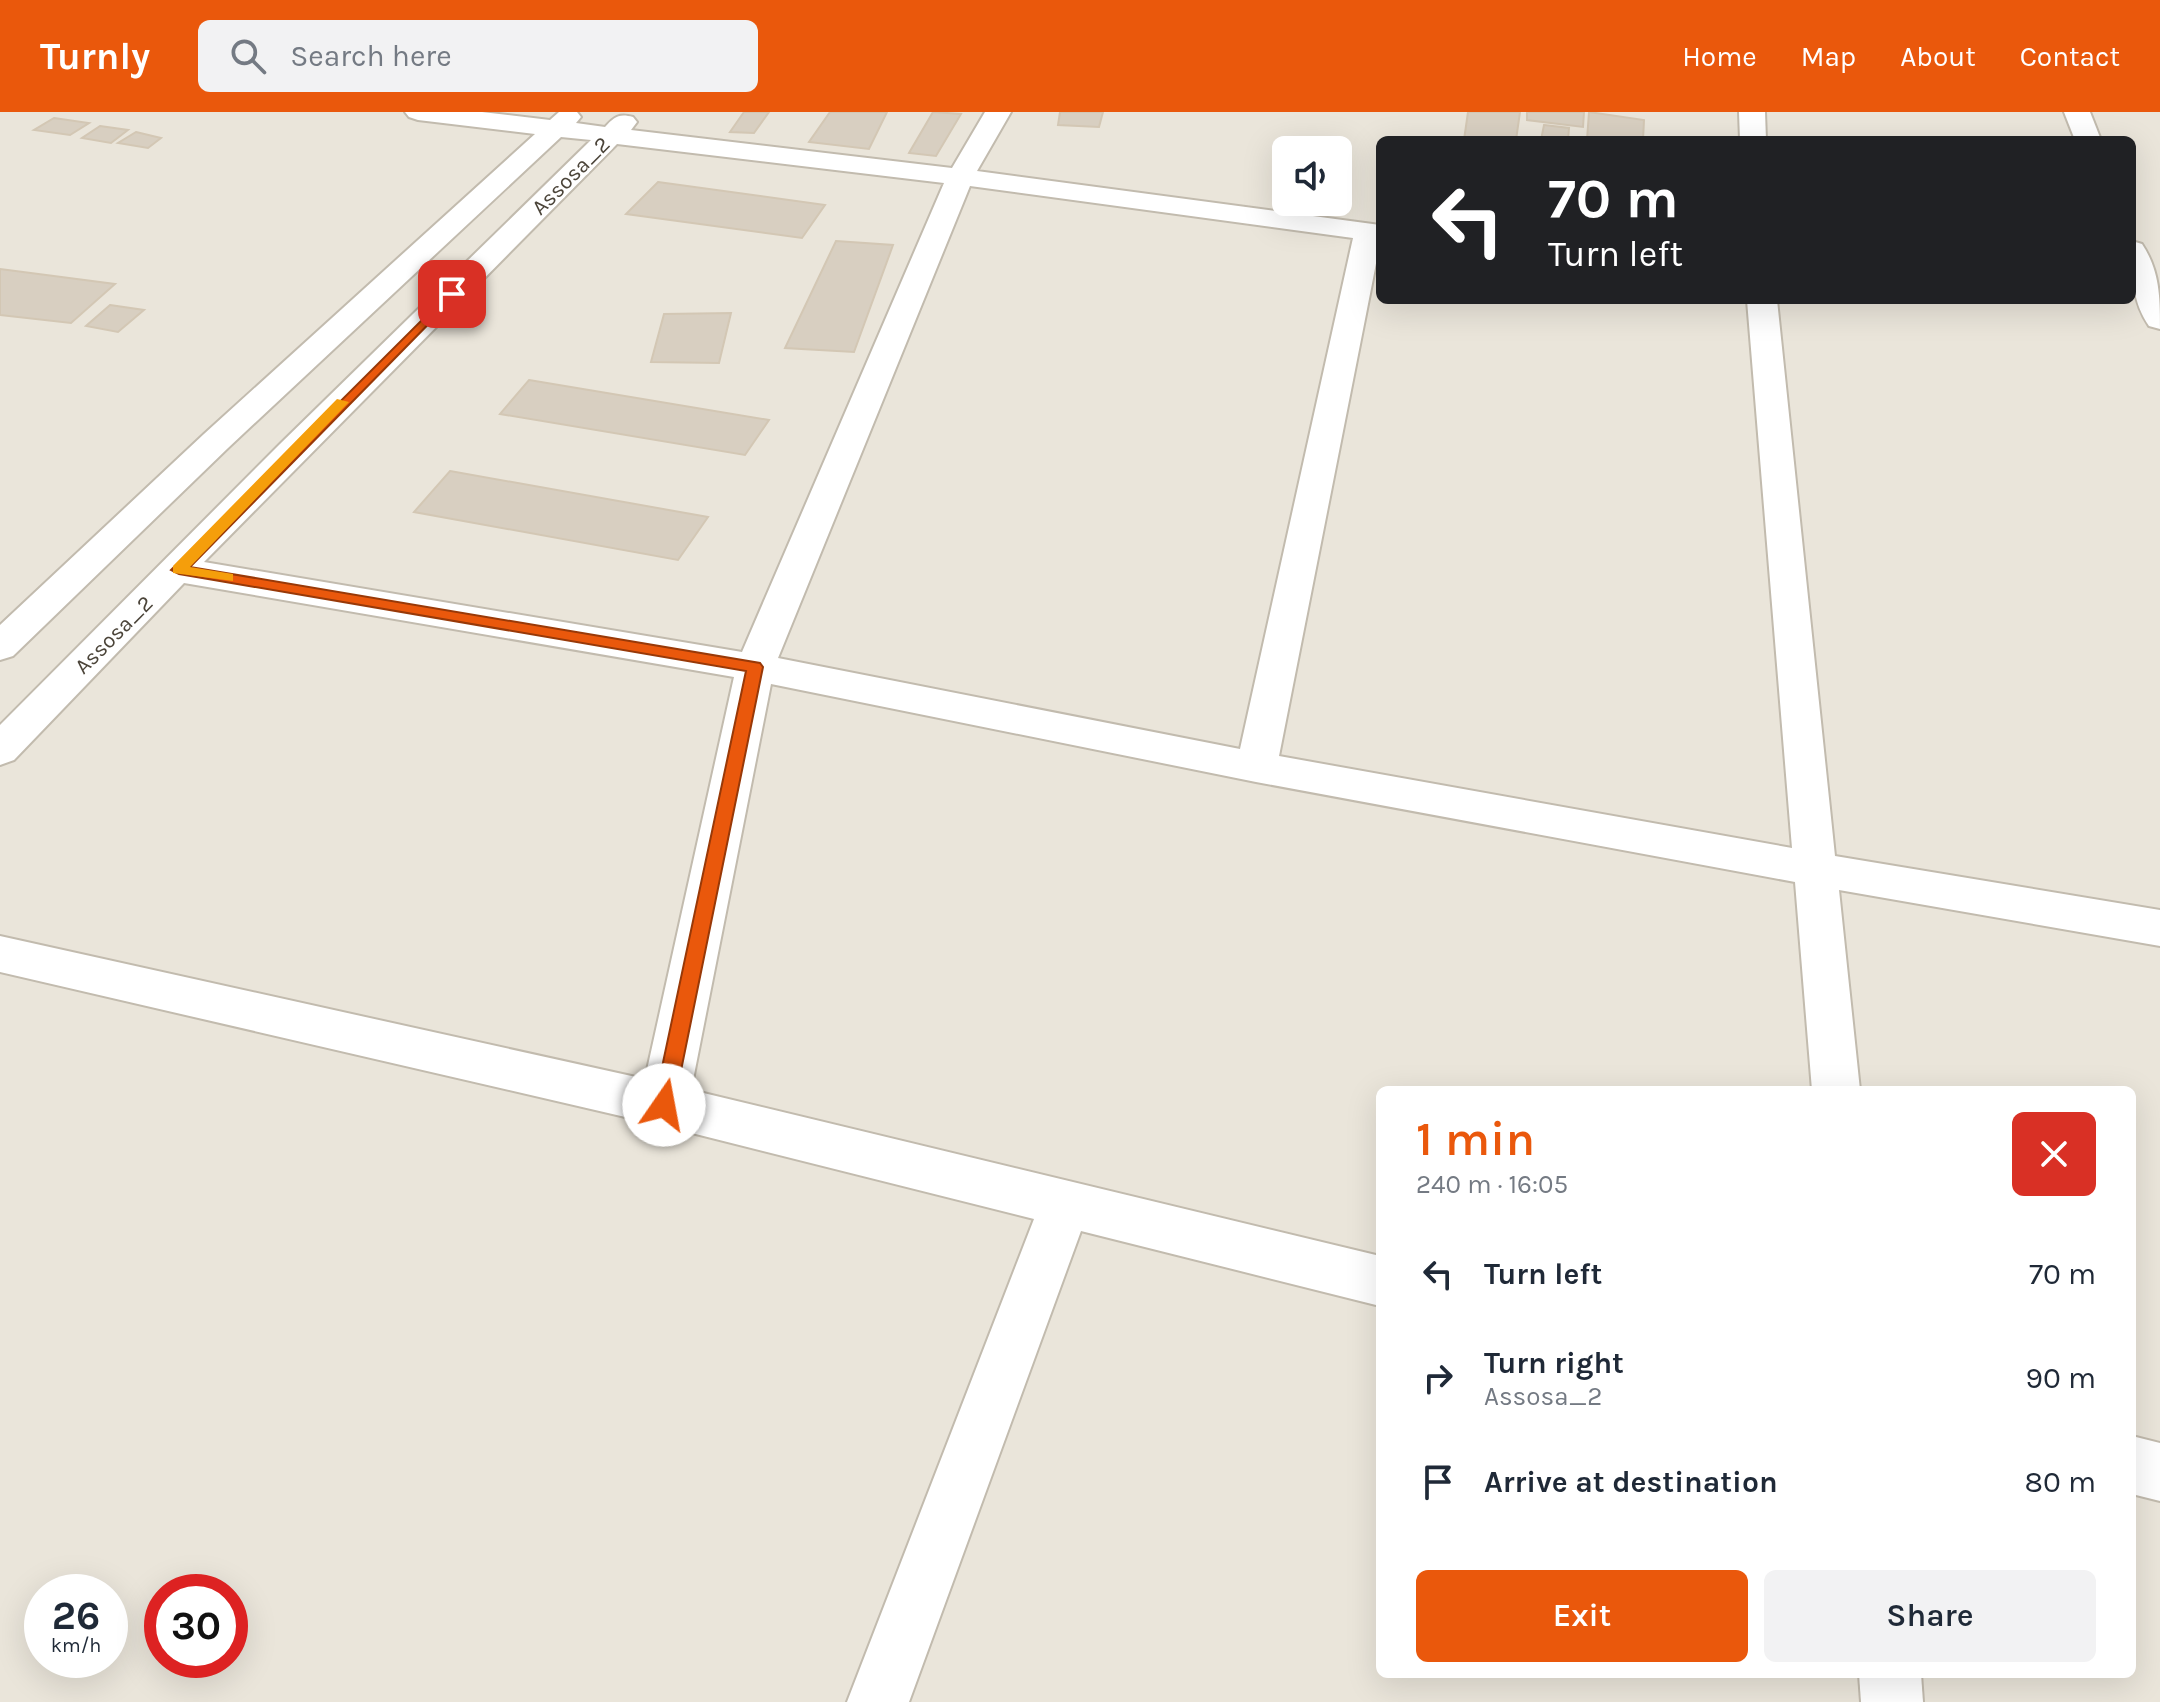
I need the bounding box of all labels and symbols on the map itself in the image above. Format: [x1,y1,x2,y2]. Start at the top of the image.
street label: Assosa_2 [526,131,616,221]
pin [418,260,486,328]
street label: Assosa_2 [69,590,159,680]
position arrow [622,1063,706,1147]
speed limit sign: 30 [144,1574,248,1678]

